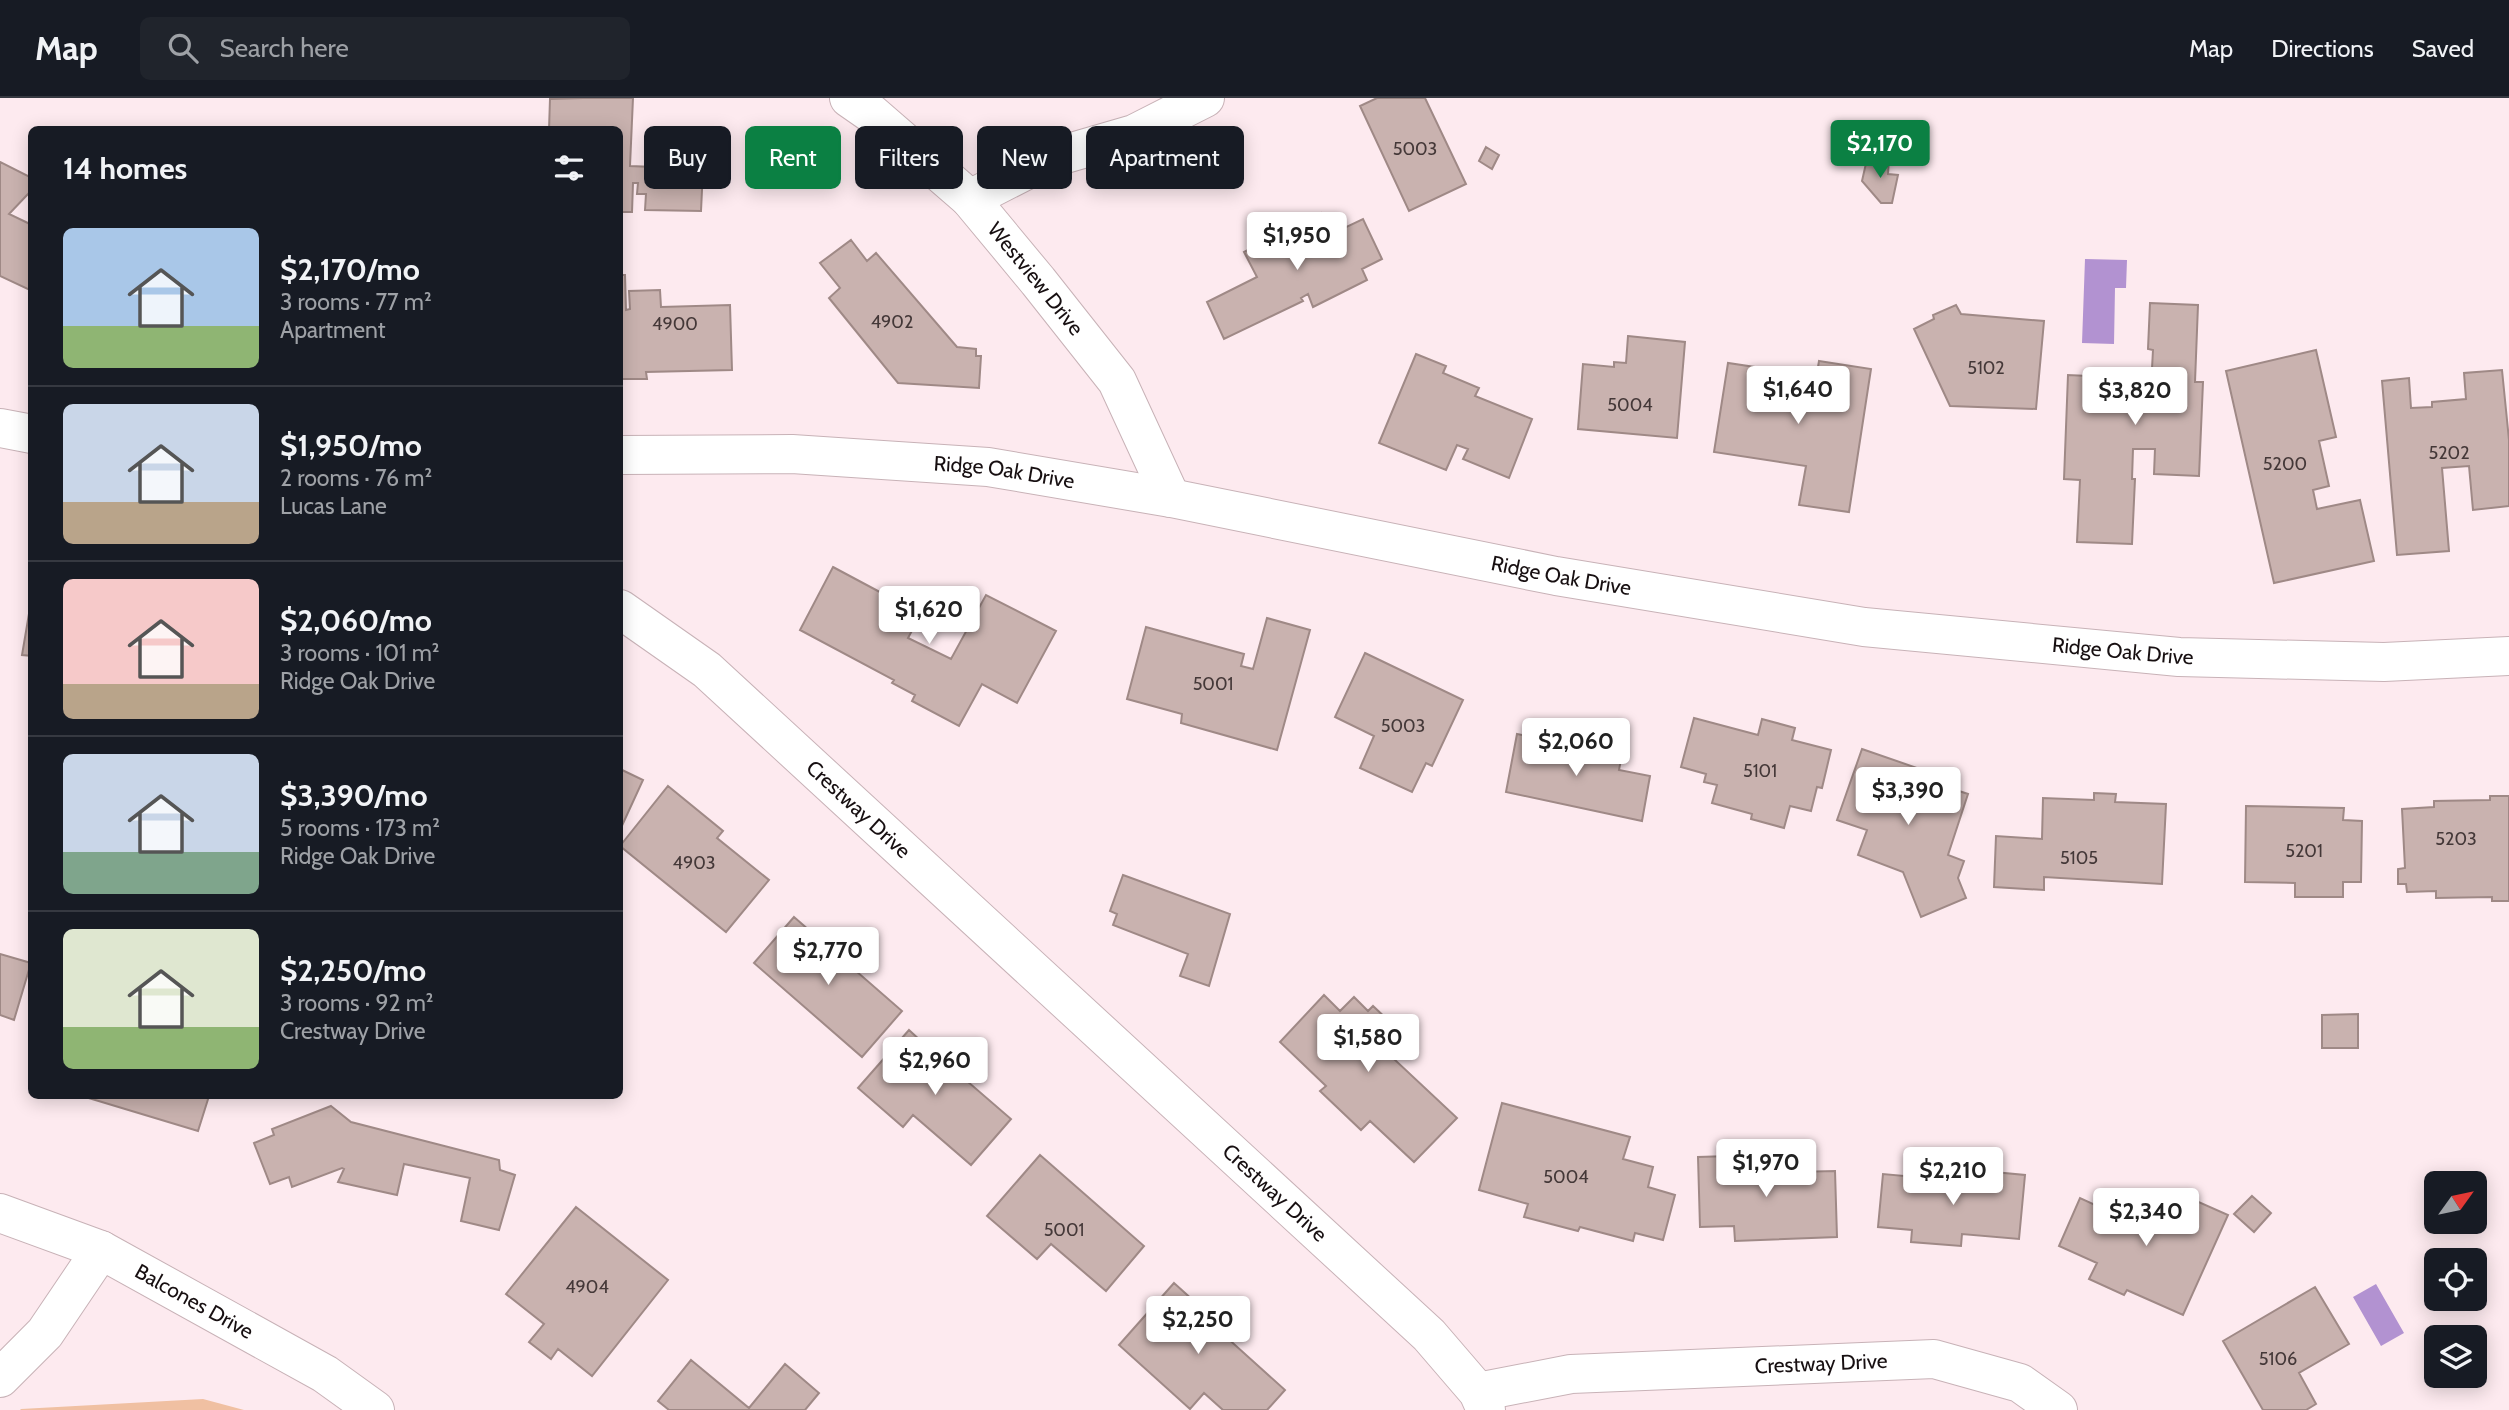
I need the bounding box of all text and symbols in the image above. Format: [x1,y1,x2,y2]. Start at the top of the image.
search box [140,17,630,80]
text: Map [35,28,98,68]
icon: search [164,29,202,67]
text: Search here [220,32,349,64]
text: Map [2189,34,2233,63]
text: Directions [2271,34,2374,63]
text: Saved [2412,34,2474,63]
pin: $2,170 [1823,120,1937,180]
chip: Buy [644,126,731,189]
chip: Rent [745,126,841,189]
chip: Filters [855,126,963,189]
chip: New [977,126,1072,189]
chip: Apartment [1086,126,1244,189]
text: $2,170 [1847,129,1913,157]
house number: 5003 [1393,138,1437,160]
icon: filters [550,149,588,187]
text: 14 homes [63,150,187,187]
pin: $1,950 [1240,212,1354,272]
street label: Westview Drive [983,217,1089,340]
text: $1,950 [1263,221,1331,249]
text: $2,170/mo [280,251,420,288]
icon: home [119,256,203,340]
text: 3 rooms · 77 m² [280,288,432,316]
house number: 4902 [871,311,913,333]
house number: 4900 [652,313,698,335]
text: Apartment [280,316,385,344]
house number: 5102 [1967,357,2005,379]
pin: $1,640 [1741,366,1855,426]
pin: $3,820 [2078,368,2192,427]
text: $1,640 [1763,375,1833,403]
text: $3,820 [2098,376,2172,404]
house number: 5004 [1607,394,1653,416]
text: $1,950/mo [280,427,422,464]
icon: home [119,432,203,516]
house number: 5202 [2428,442,2470,464]
street label: Ridge Oak Drive [933,450,1077,493]
house number: 5200 [2263,453,2307,475]
text: 2 rooms · 76 m² [280,464,432,492]
text: Lucas Lane [280,492,387,520]
street label: Ridge Oak Drive [1489,550,1633,600]
pin: $1,620 [872,587,986,646]
text: $1,620 [895,595,963,623]
text: $2,060/mo [280,602,432,639]
icon: home [119,607,203,691]
street label: Ridge Oak Drive [2051,632,2194,669]
text: 3 rooms · 101 m² [280,639,439,667]
text: Ridge Oak Drive [280,667,435,695]
house number: 5001 [1193,673,1233,695]
house number: 5003 [1381,715,1425,737]
pin: $2,060 [1519,718,1633,778]
text: $2,060 [1538,727,1614,755]
street label: Crestway Drive [801,755,916,863]
house number: 5101 [1743,760,1777,782]
pin: $3,390 [1851,768,1965,827]
text: $3,390 [1872,776,1944,804]
text: $3,390/mo [280,777,428,814]
icon: home [119,782,203,866]
text: 5 rooms · 173 m² [280,814,440,842]
house number: 5203 [2435,828,2477,850]
house number: 5201 [2285,840,2323,862]
text: Ridge Oak Drive [280,842,435,870]
house number: 5105 [2060,847,2098,869]
house number: 4903 [673,852,715,874]
pin: $2,770 [771,928,885,987]
text: $2,770 [793,936,863,964]
text: $2,250/mo [280,952,426,989]
icon: home [119,957,203,1041]
text: 3 rooms · 92 m² [280,989,434,1017]
pin: $1,580 [1311,1014,1425,1074]
text: Crestway Drive [280,1017,426,1045]
text: $1,580 [1333,1023,1403,1051]
pin: $2,960 [878,1038,992,1097]
text: $2,960 [899,1046,971,1074]
street label: Crestway Drive [1218,1138,1333,1247]
pin: $1,970 [1709,1140,1823,1199]
text: $1,970 [1732,1148,1800,1176]
pin: $2,210 [1896,1148,2010,1207]
text: $2,210 [1919,1156,1987,1184]
house number: 5004 [1543,1166,1589,1188]
north arrow [2424,1171,2487,1234]
map controls [2424,1171,2487,1388]
pin: $2,340 [2089,1188,2203,1248]
text: $2,340 [2109,1197,2183,1225]
house number: 5001 [1044,1219,1084,1241]
button: locate [2424,1248,2487,1311]
street label: Balcones Drive [131,1258,258,1344]
house number: 4904 [565,1276,609,1298]
pin: $2,250 [1141,1296,1255,1356]
text: $2,250 [1162,1305,1234,1333]
button: layers [2424,1325,2487,1388]
street label: Crestway Drive [1754,1348,1888,1378]
house number: 5106 [2259,1348,2297,1370]

